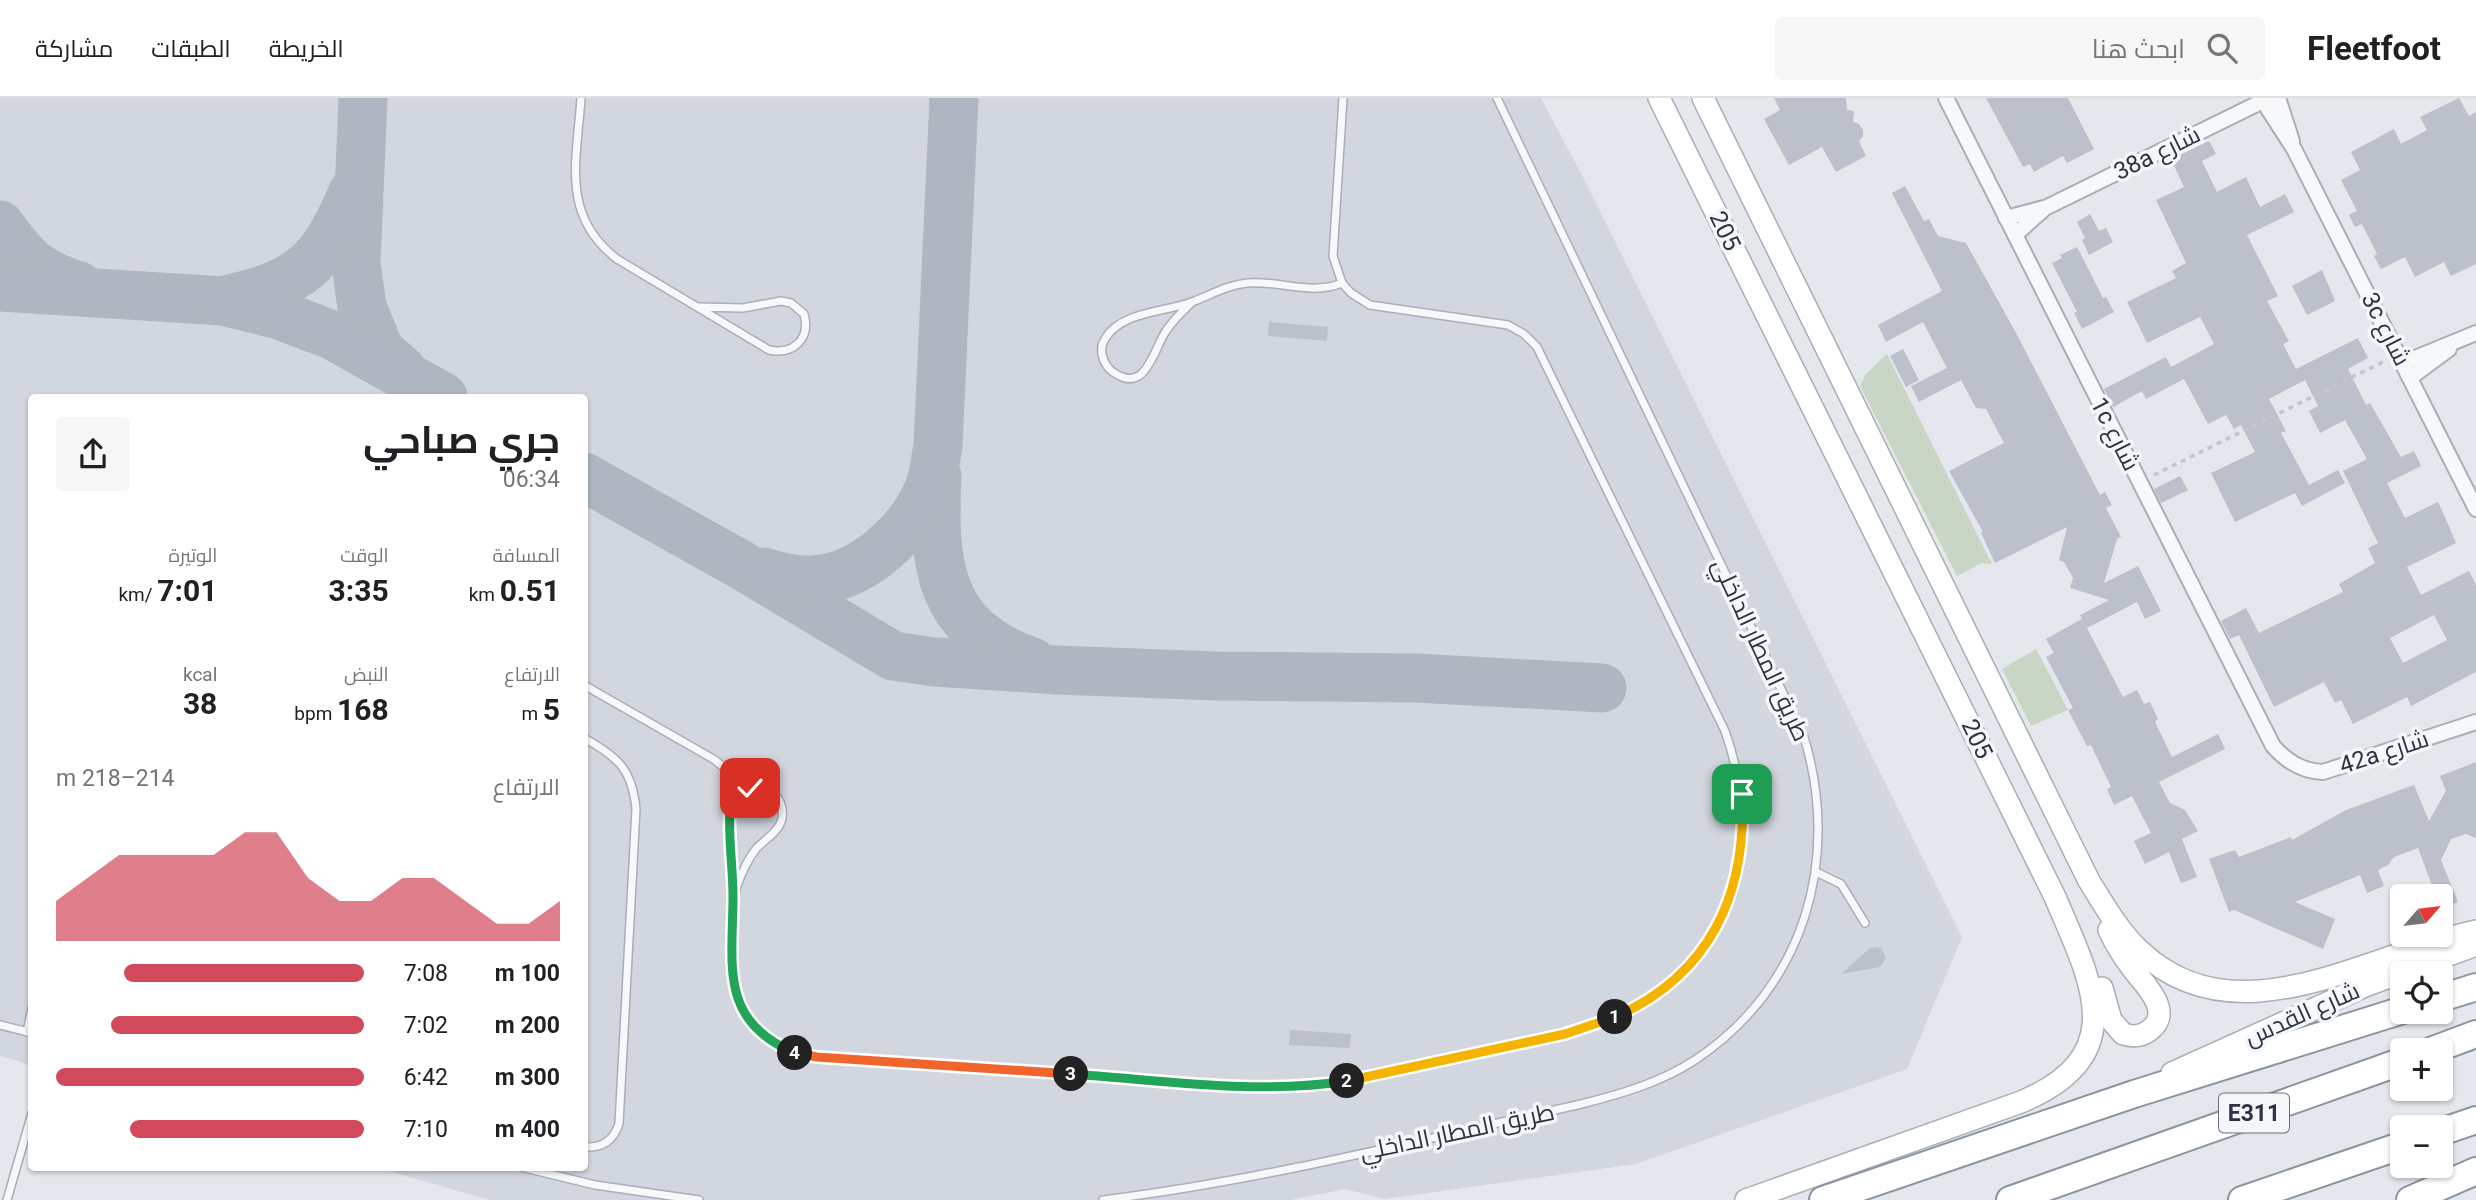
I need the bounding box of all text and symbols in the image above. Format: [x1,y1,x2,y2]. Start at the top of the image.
search box [1775,17,2265,80]
icon: search [2203,29,2241,67]
text: Fleetfoot [2307,29,2441,68]
text: ابحث هنا [2092,34,2185,64]
text: مشاركة [35,35,113,63]
text: الطبقات [151,35,231,63]
text: الخريطة [269,35,344,63]
street label: 38a شارع [2109,120,2206,188]
street label: 205 [1704,207,1746,255]
street label: 3c شارع [2354,288,2416,371]
street label: 1c شارع [2083,393,2145,476]
button: share [56,417,130,491]
text: جري صباحي [363,418,560,462]
text: 06:34 [503,466,560,493]
text: الوتيرة [169,544,217,567]
text: الوقت [340,544,389,567]
text: المسافة [492,544,560,567]
street label: طريق المطار الداخلي [1702,554,1816,748]
text: 7:01 [157,573,217,608]
text: 3:35 [329,573,389,608]
text: 0.51 [500,573,560,608]
text: /km [118,583,157,606]
text: km [469,583,500,606]
text: kcal [183,663,217,686]
text: النبض [344,663,389,686]
text: الارتفاع [504,663,560,686]
text: 38 [183,686,217,721]
text: 168 [337,692,389,727]
text: 5 [543,692,560,727]
text: bpm [294,702,337,725]
text: m [521,702,543,725]
street label: 205 [1956,715,1998,763]
street label: 42a شارع [2336,724,2433,782]
pin [720,758,780,818]
pin [1712,764,1772,824]
text: 214–218 m [56,765,175,792]
icon: check [731,769,769,807]
text: الارتفاع [493,774,560,801]
icon: arrive [1723,775,1761,813]
north arrow [2390,884,2454,947]
map controls [2390,884,2453,1178]
text: 7:08 [404,960,448,987]
text: 100 m [495,960,560,987]
button: locate [2390,961,2453,1024]
street label: شارع القدس [2240,976,2365,1054]
pin: 1 [1598,1000,1632,1034]
text: 1 [1609,1005,1620,1028]
text: 7:02 [404,1012,448,1039]
text: 200 m [495,1012,560,1039]
pin: 4 [778,1035,812,1070]
button: + [2390,1038,2453,1101]
text: 4 [789,1041,800,1064]
pin: 3 [1054,1056,1088,1091]
text: 3 [1065,1062,1076,1085]
pin: 2 [1330,1063,1364,1098]
text: 6:42 [404,1064,448,1091]
text: 300 m [495,1064,560,1091]
text: 2 [1341,1069,1352,1092]
road number: E311 [2219,1094,2289,1132]
street label: طريق المطار الداخلي [1357,1098,1558,1171]
button: − [2390,1115,2453,1178]
text: 7:10 [404,1116,448,1143]
text: 400 m [495,1116,560,1143]

